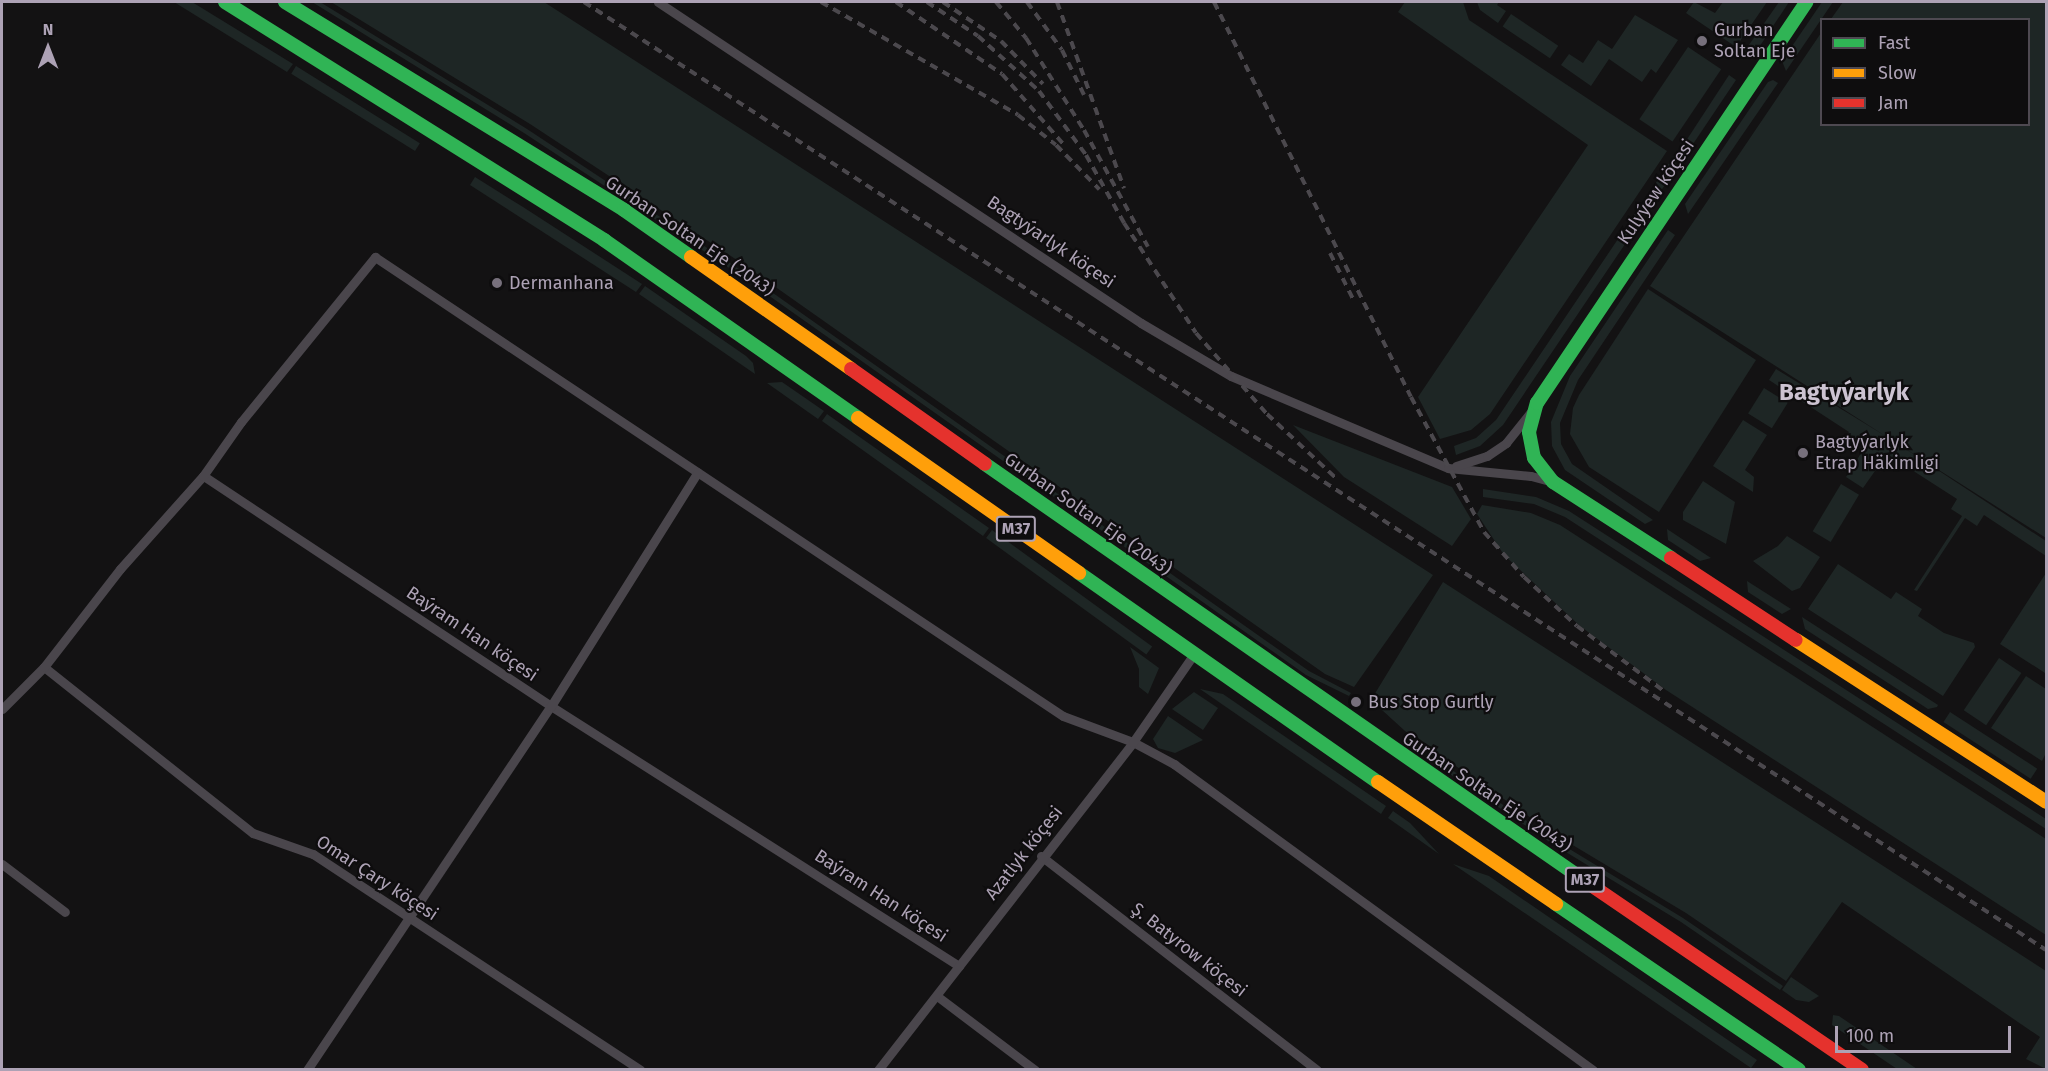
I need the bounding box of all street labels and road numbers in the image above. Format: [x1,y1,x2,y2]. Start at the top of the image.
street label: Kulyýew köçesi [1613,135,1699,249]
street label: Gurban Soltan Eje (2043) [601,171,779,301]
street label: Bagtyýarlyk köçesi [983,191,1119,293]
street label: Gurban Soltan Eje (2043) [1000,448,1176,580]
road number: M37 [995,516,1037,542]
street label: Baýram Han köçesi [402,582,542,686]
street label: Gurban Soltan Eje (2043) [1398,727,1576,857]
street label: Azatlyk köçesi [981,802,1067,904]
street label: Omar Çary köçesi [312,831,442,925]
street label: Baýram Han köçesi [811,845,951,947]
road number: M37 [1564,867,1606,893]
street label: Ş. Batyrow köçesi [1127,898,1251,1002]

